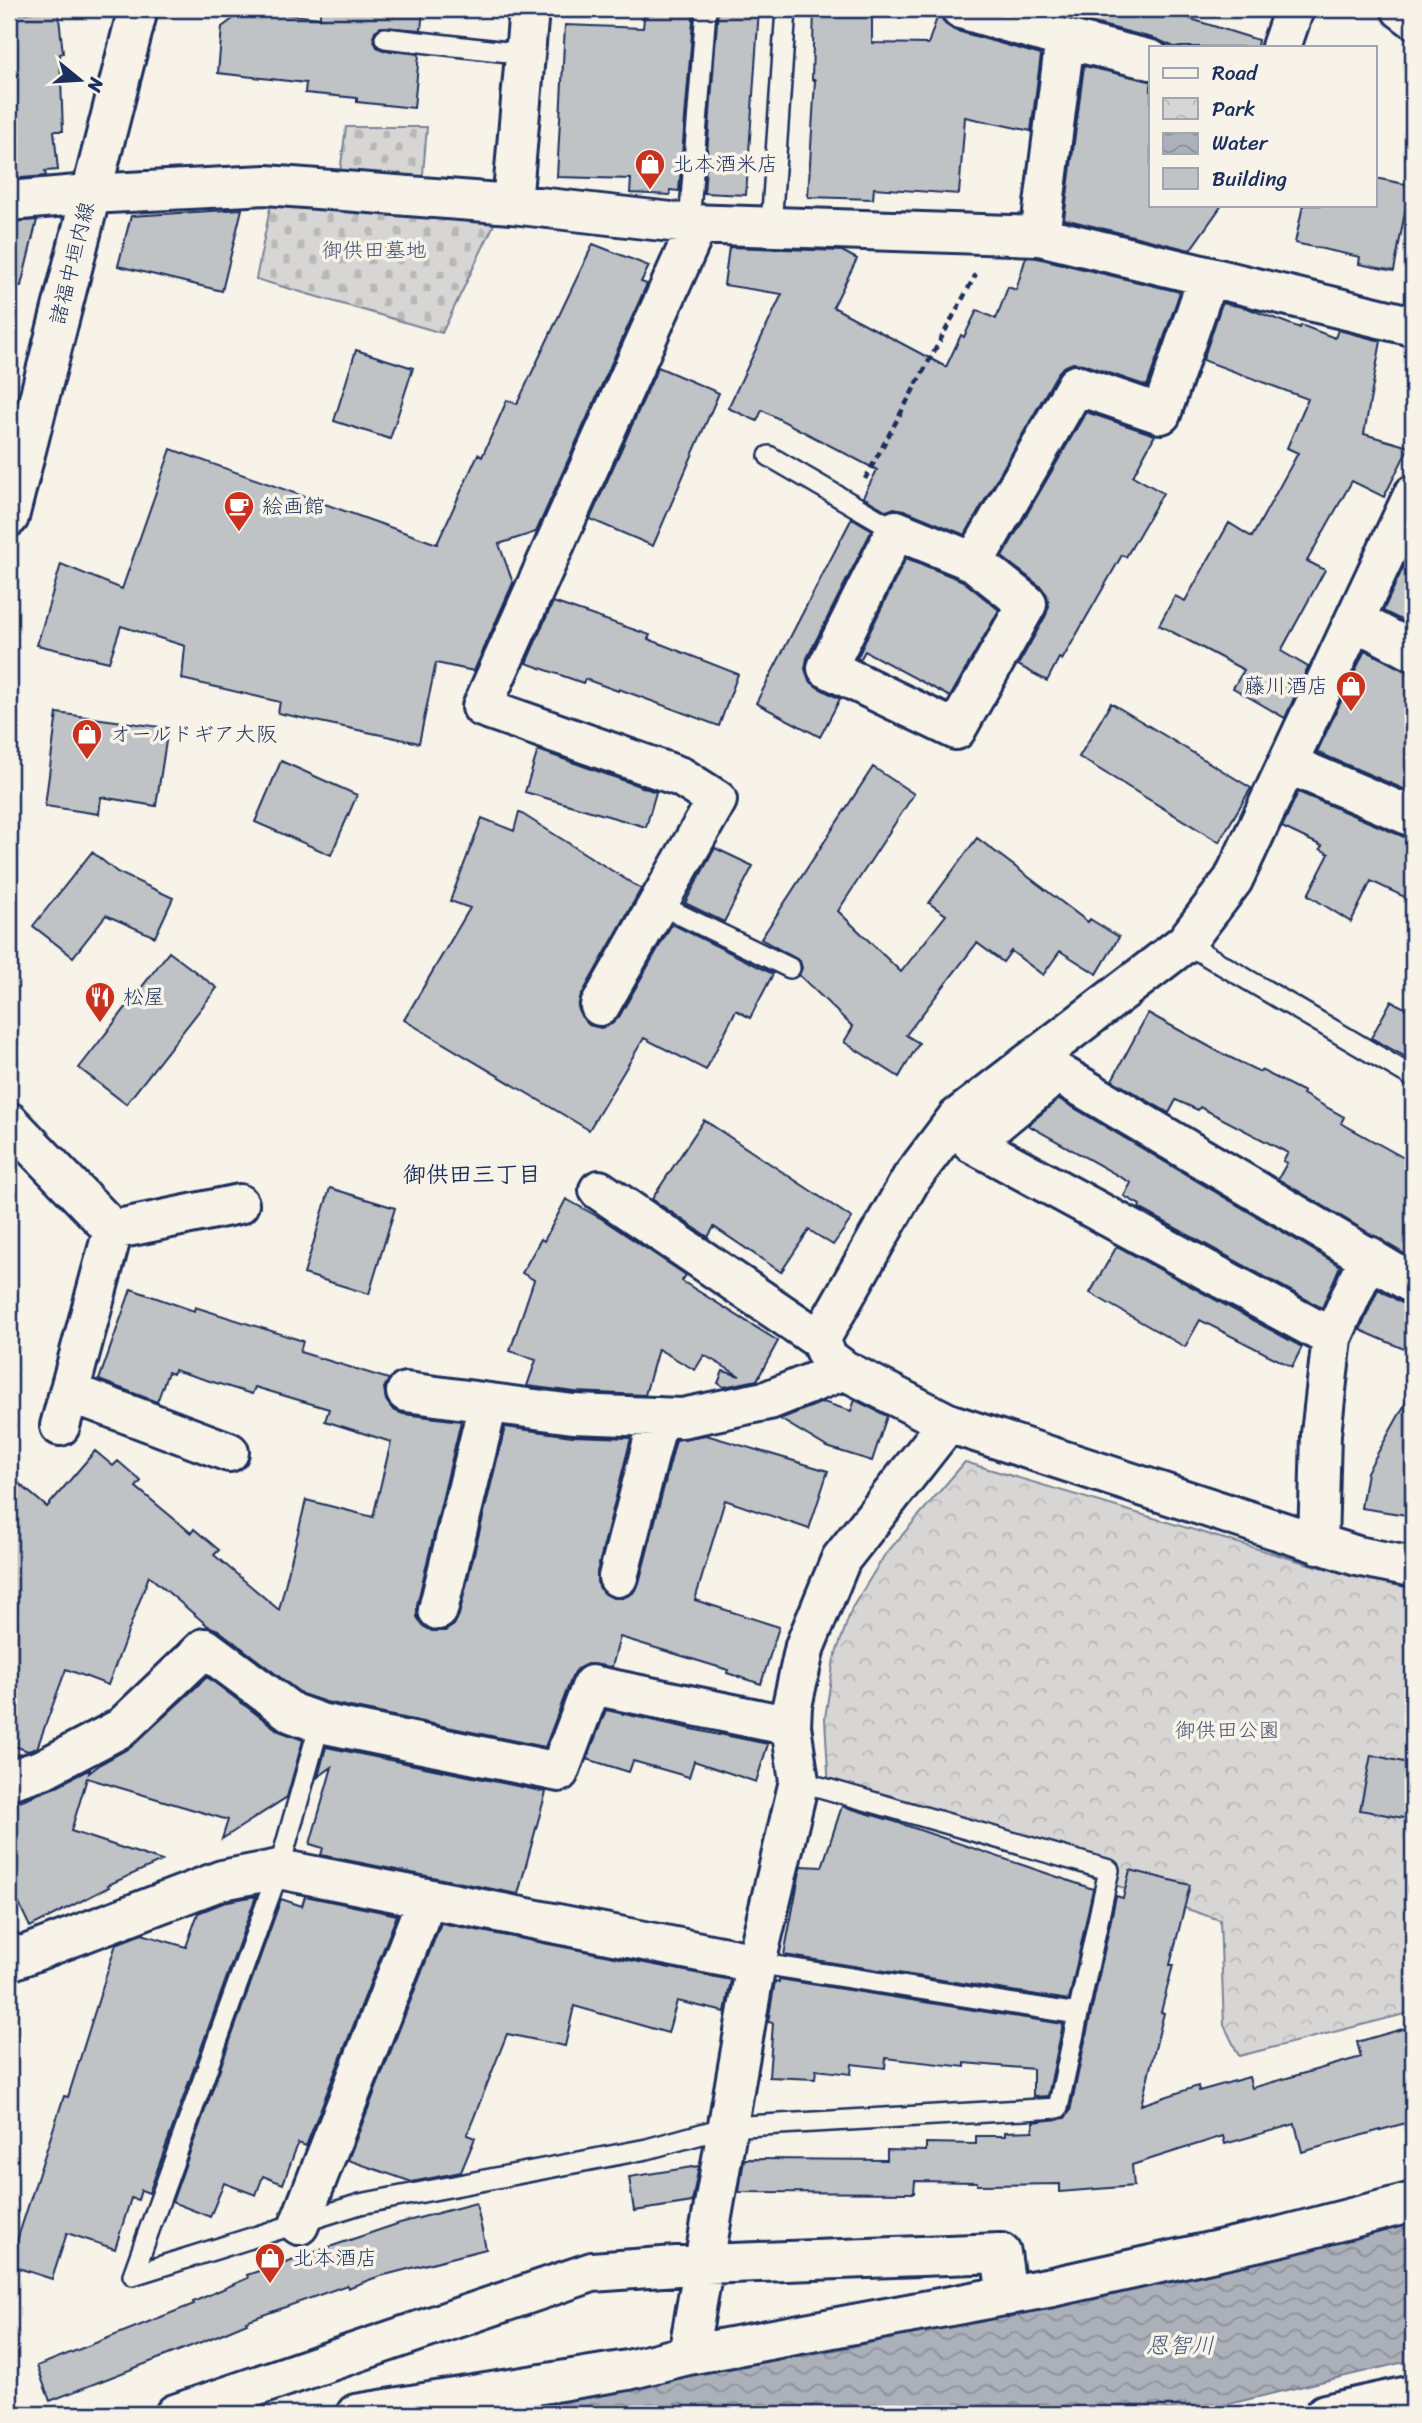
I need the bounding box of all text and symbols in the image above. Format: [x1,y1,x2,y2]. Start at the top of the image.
north arrow [46,46,116,116]
legend [1149,46,1376,206]
text: Road [1212,54,1259,92]
text: N [78,73,114,97]
text: Park [1212,90,1255,128]
text: Water [1212,124,1269,162]
place label: 北本酒米店 [673,145,778,183]
shop icon: 北本酒米店 [633,147,667,191]
text: Building [1212,160,1288,198]
street label: 諸福中垣内線 [38,197,106,329]
park label: 御供田墓地 [322,231,427,269]
place label: 絵画館 [262,487,325,525]
cafe icon: 絵画館 [222,489,256,533]
place label: 藤川酒店 [1244,667,1328,705]
shop icon: 藤川酒店 [1334,669,1368,713]
place label: オールドギア大阪 [110,715,277,753]
shop icon: オールドギア大阪 [70,717,104,761]
place label: 松屋 [123,978,165,1016]
restaurant icon: 松屋 [83,980,117,1024]
district label: 御供田三丁目 [403,1154,541,1195]
park label: 御供田公園 [1175,1711,1280,1749]
place label: 北本酒店 [293,2239,377,2277]
shop icon: 北本酒店 [253,2241,287,2285]
water label: 恩智川 [1146,2325,1215,2366]

